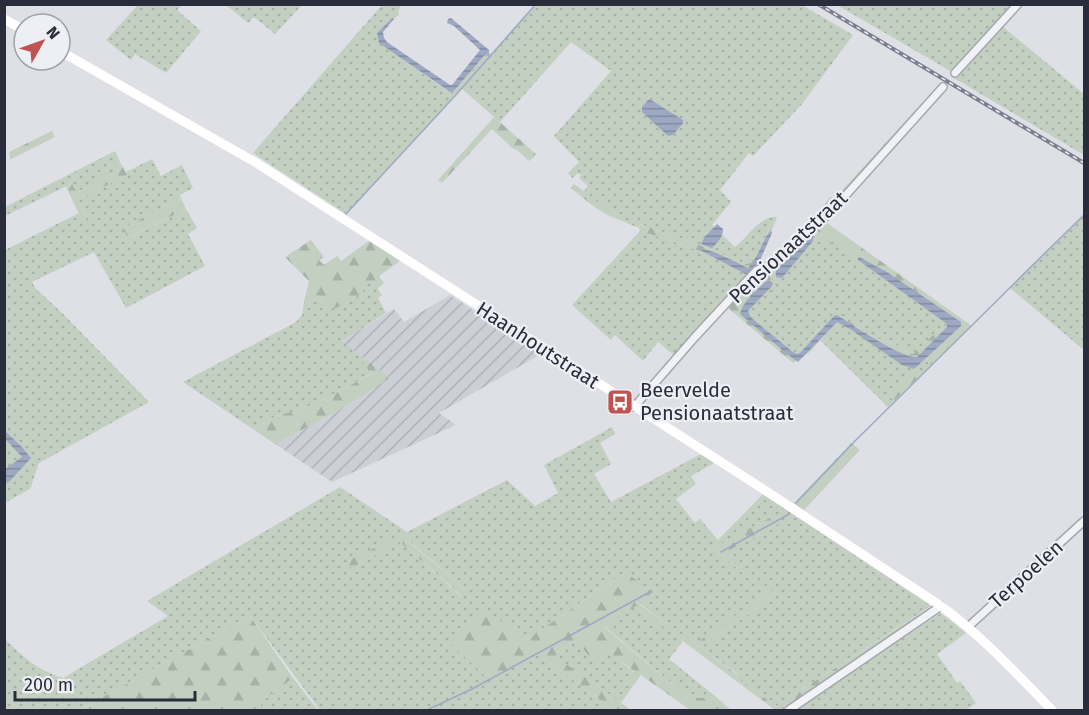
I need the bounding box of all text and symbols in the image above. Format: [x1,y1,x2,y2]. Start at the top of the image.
north arrow [12,12,72,72]
text: N [42,23,64,43]
street label: Pensionaatstraat [724,185,853,308]
street label: Haanhoutstraat [472,296,605,394]
place label: Beervelde Pensionaatstraat [640,378,794,425]
bus stop icon: Beervelde Pensionaatstraat [605,387,635,417]
street label: Terpoelen [984,535,1068,613]
scale bar [15,664,195,702]
text: 200 m [24,674,73,696]

